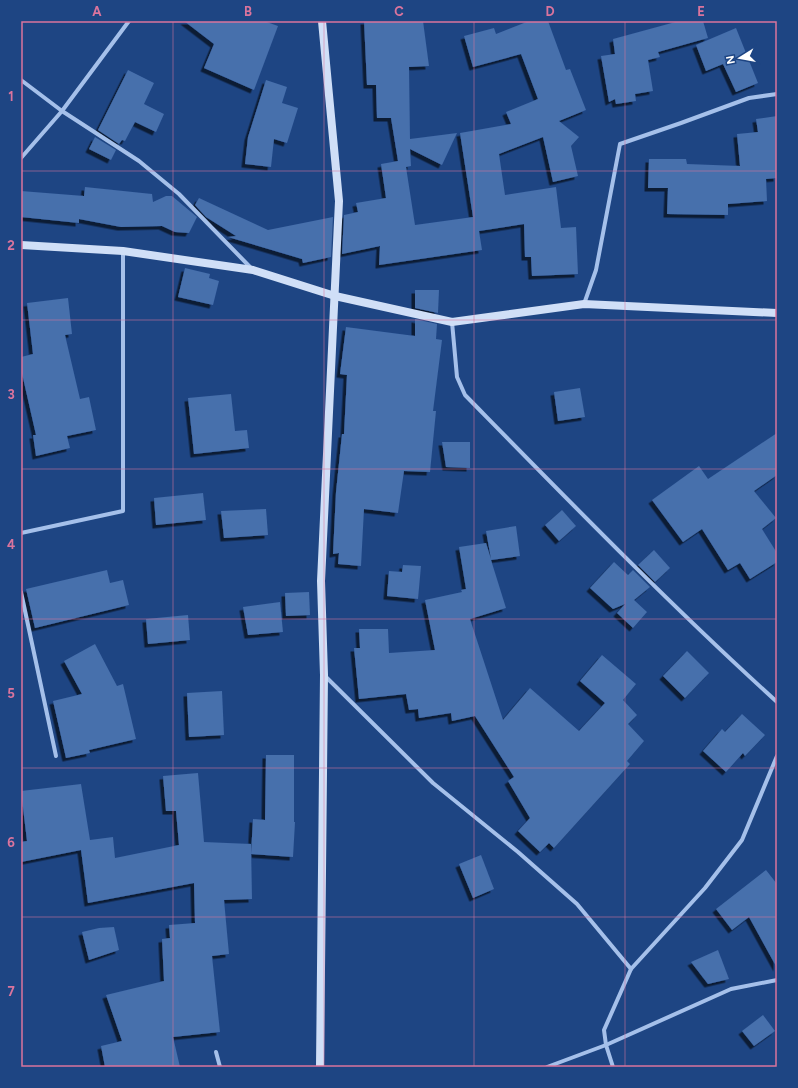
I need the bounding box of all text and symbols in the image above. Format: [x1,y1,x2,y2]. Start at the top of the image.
text: A [92,4,102,19]
text: B [244,4,252,19]
text: C [394,4,404,19]
text: D [545,4,555,19]
text: E [697,4,705,19]
north arrow [720,38,760,78]
text: N [723,54,738,65]
text: 1 [8,89,14,104]
text: 2 [7,238,15,253]
text: 3 [7,387,15,402]
text: 4 [7,537,15,552]
text: 5 [7,686,15,701]
text: 6 [7,835,15,850]
text: 7 [7,984,15,999]

